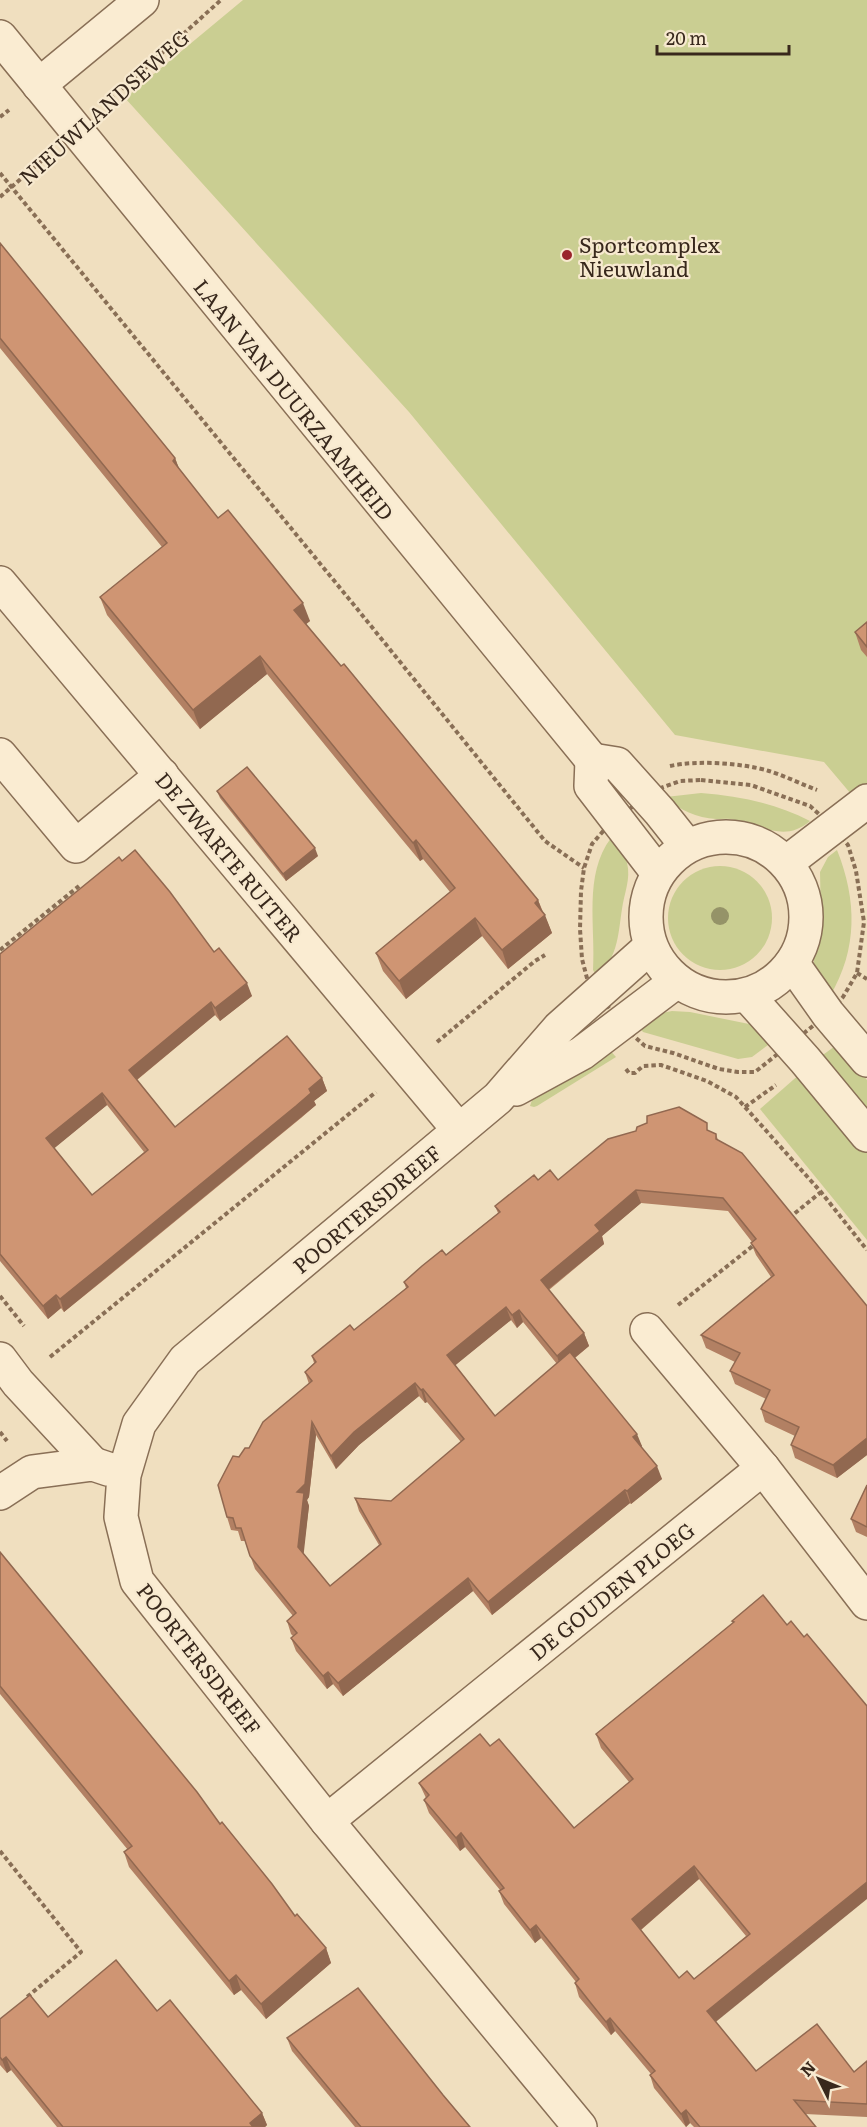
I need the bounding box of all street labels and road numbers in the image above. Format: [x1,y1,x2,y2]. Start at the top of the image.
street label: NIEUWLANDSEWEG [11,21,195,191]
street label: LAAN VAN DUURZAAMHEID [188,272,402,526]
street label: DE ZWARTE RUITER [149,764,311,948]
street label: POORTERSDREEF [285,1136,447,1279]
street label: DE GOUDEN PLOEG [522,1514,700,1666]
street label: POORTERSDREEF [131,1575,269,1741]

